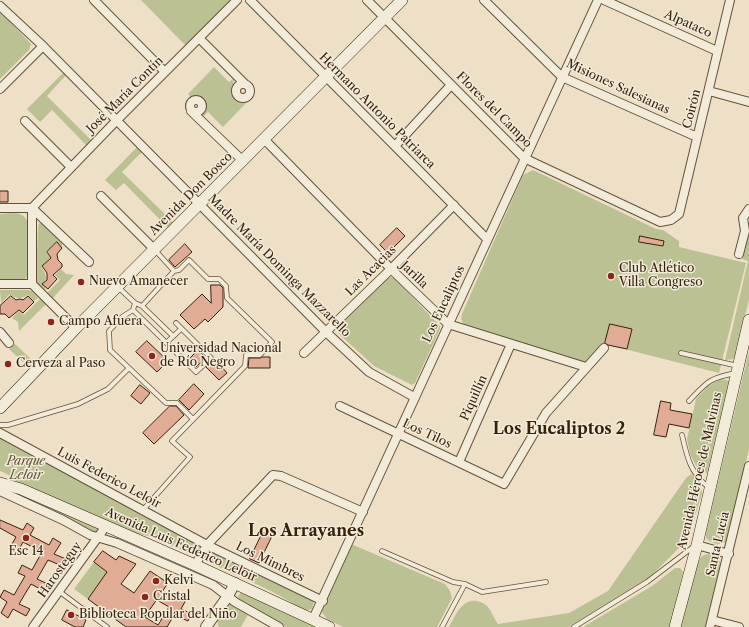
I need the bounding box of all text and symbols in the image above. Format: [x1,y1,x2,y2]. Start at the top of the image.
street label: Alpataco [662,7,714,41]
street label: Hermano Antonio Patriarca [316,50,438,172]
street label: José María Contín [84,54,166,136]
street label: Misiones Salesianas [564,57,672,117]
street label: Flores del Campo [453,69,535,151]
street label: Coirón [680,88,704,130]
street label: Avenida Don Bosco [147,150,235,238]
street label: Madre María Dominga Mazzarello [205,192,353,340]
street label: Las Acacias [343,243,399,299]
street label: Jarilla [397,259,431,291]
place label: Club Atlético Villa Congreso [619,262,703,290]
street label: Los Eucaliptos [420,263,468,345]
marker: Club Atlético Villa Congreso [606,271,616,281]
place label: Nuevo Amanecer [89,275,188,289]
marker: Nuevo Amanecer [76,277,86,287]
place label: Campo Afuera [59,315,142,329]
marker: Campo Afuera [46,317,56,327]
place label: Universidad Nacional de Río Negro [160,342,282,370]
marker: Universidad Nacional de Río Negro [147,351,157,361]
place label: Cerveza al Paso [16,357,105,371]
marker: Cerveza al Paso [3,359,13,369]
street label: Piquillín [458,373,490,423]
street label: Avenida Héroes de Malvinas [675,391,725,551]
street label: Los Tilos [400,416,454,452]
district label: Los Eucaliptos 2 [493,419,625,439]
street label: Luis Federico Leloir [55,445,163,511]
park label: Parque Leloir [7,455,45,483]
street label: Avenida Luis Federico Leloir [103,505,259,585]
street label: Santa Lucía [704,510,732,578]
district label: Los Arrayanes [248,521,364,541]
marker: Esc 14 [21,533,31,543]
street label: Harosteguy [35,539,85,601]
street label: Los Mimbres [233,539,307,585]
place label: Esc 14 [9,545,43,559]
place label: Kelvi [164,574,193,588]
marker: Kelvi [151,576,161,586]
place label: Cristal [153,590,190,604]
marker: Cristal [140,592,150,602]
place label: Biblioteca Popular del Niño [79,608,237,622]
marker: Biblioteca Popular del Niño [66,610,76,620]

